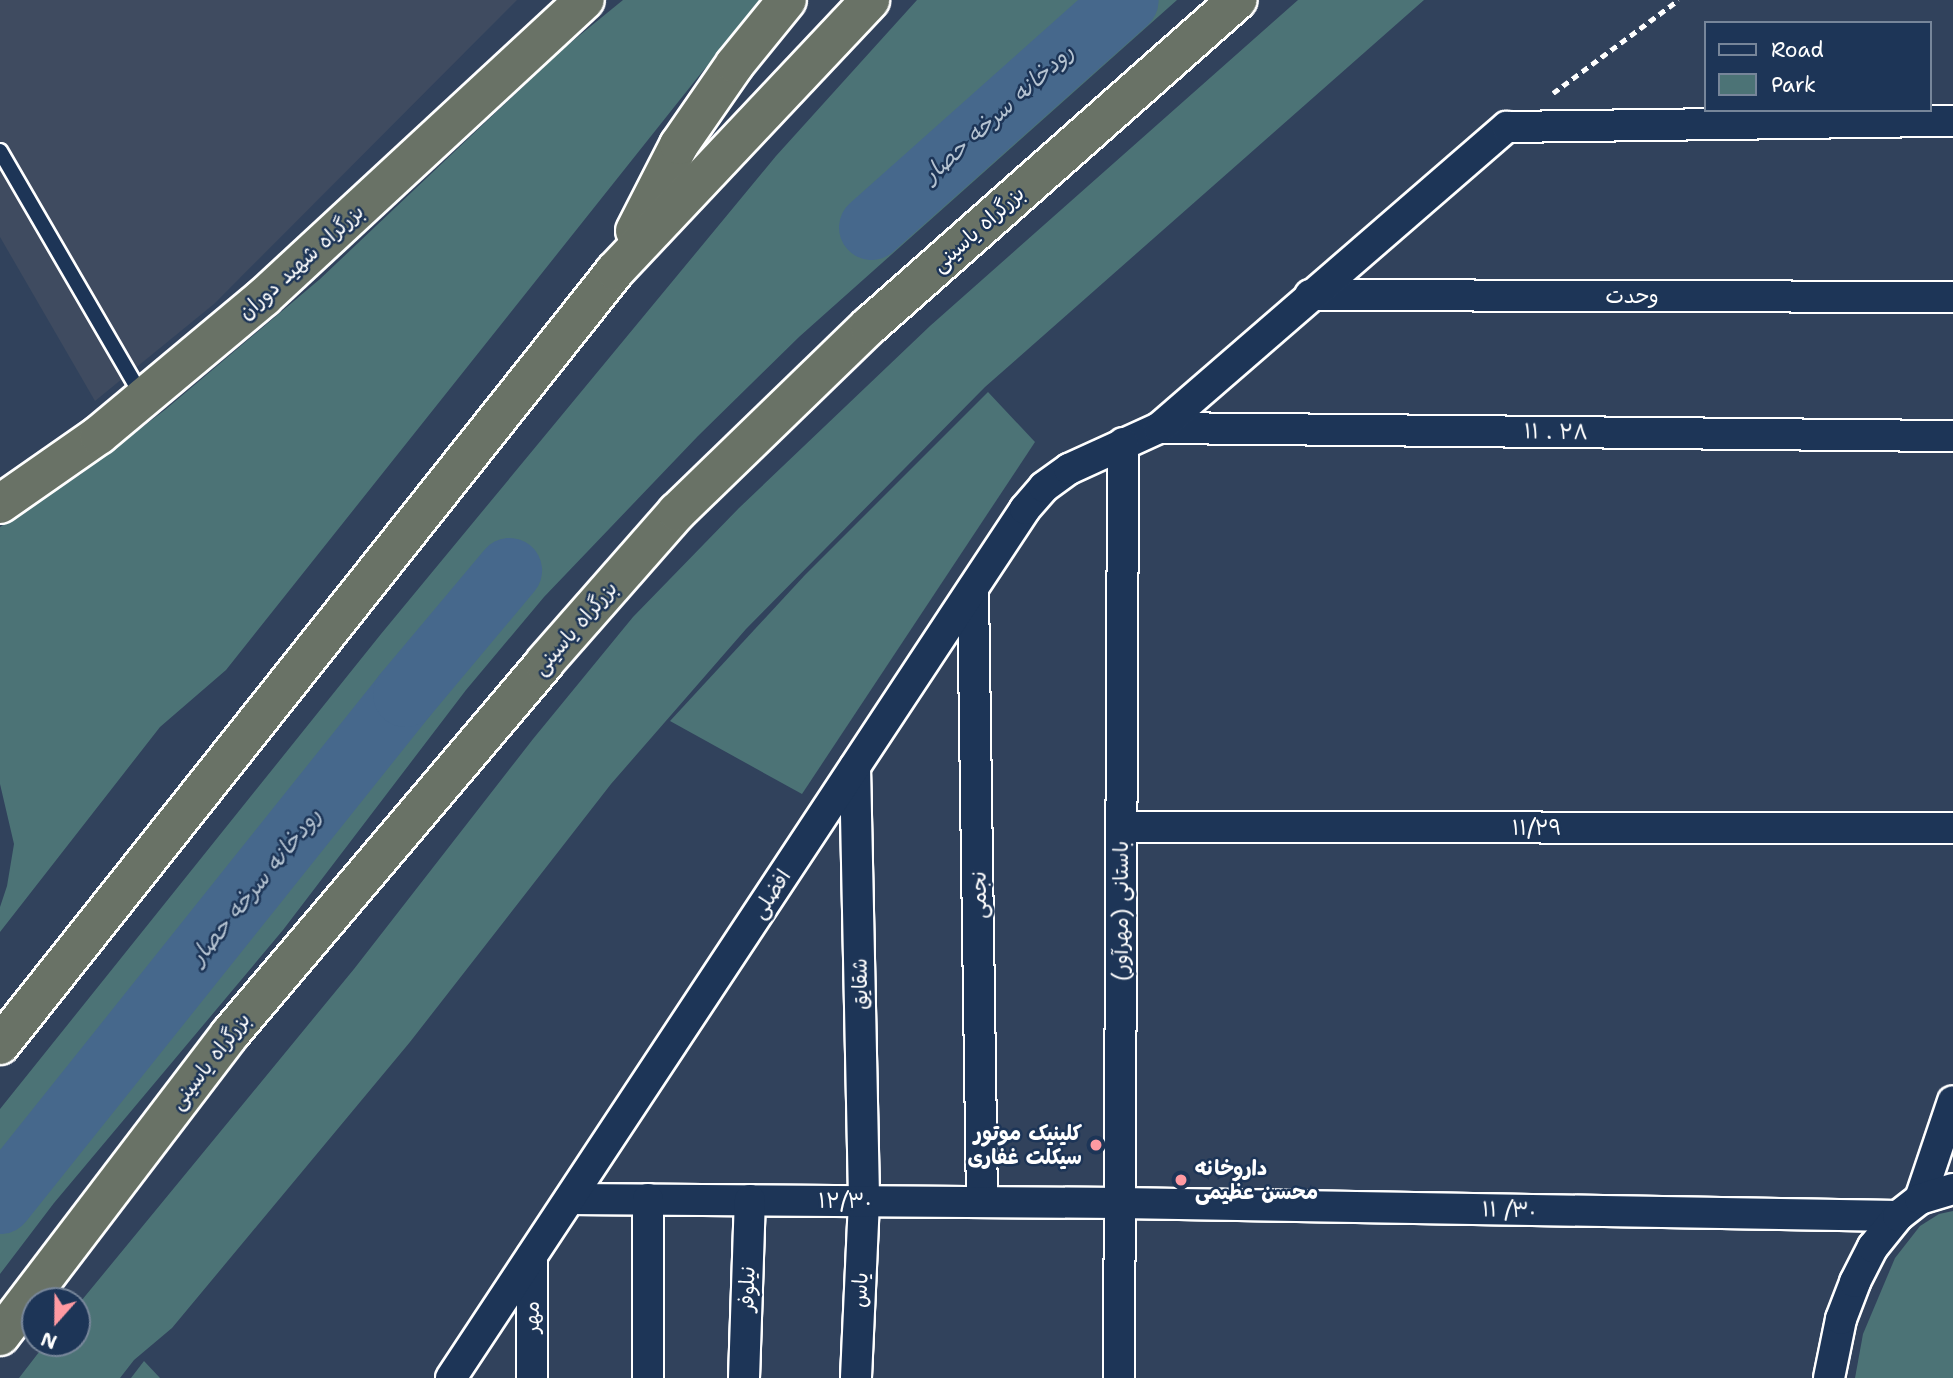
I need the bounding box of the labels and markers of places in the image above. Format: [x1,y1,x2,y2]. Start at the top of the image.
place label: کلینیک موتور سیکلت غفاری [967,1120,1082,1170]
marker: کلینیک موتور سیکلت غفاری [1088,1137,1104,1153]
place label: داروخانه محسن عظیمی [1195,1155,1318,1205]
marker: داروخانه محسن عظیمی [1173,1172,1189,1188]

